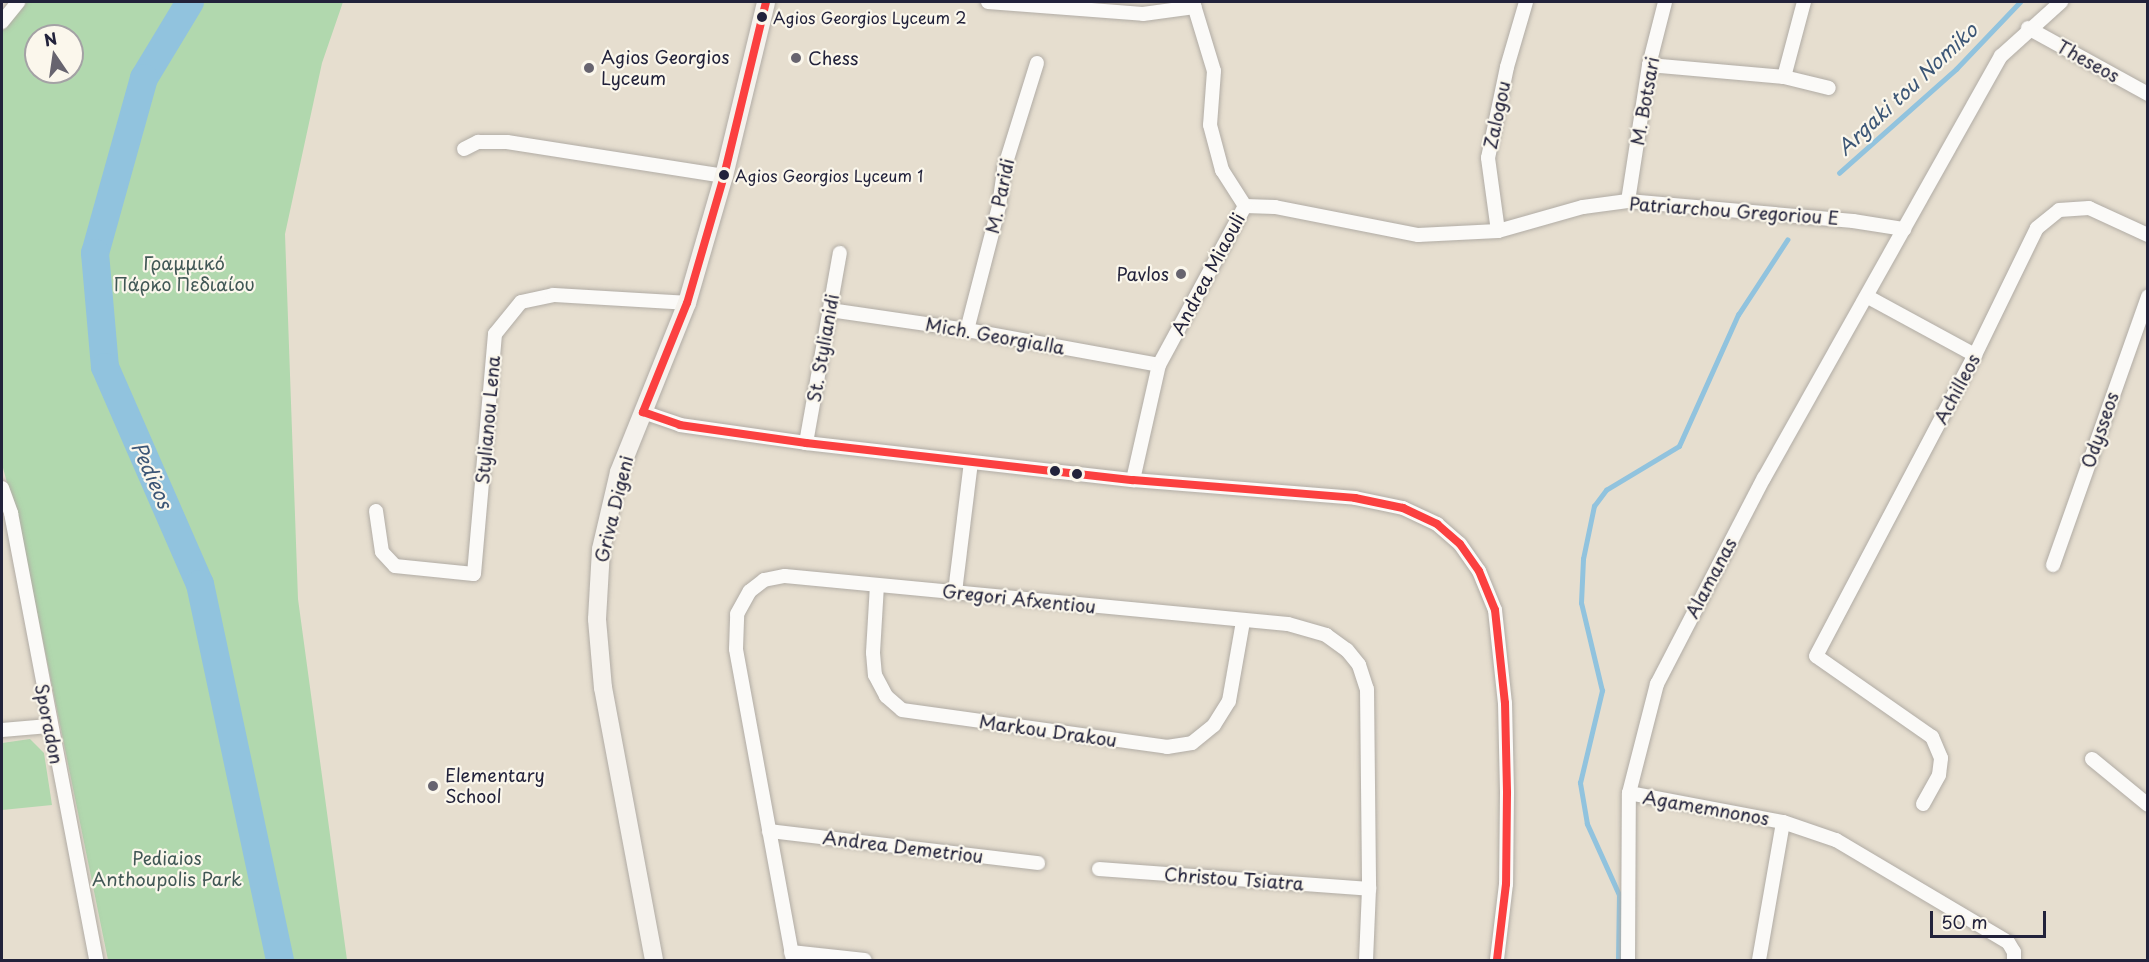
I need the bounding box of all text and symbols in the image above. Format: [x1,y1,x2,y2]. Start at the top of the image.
place label: Agios Georgios Lyceum 2 [773,7,968,27]
marker: Agios Georgios Lyceum 2 [756,11,768,23]
water label: Argaki tou Nomiko [1831,17,1983,161]
north arrow [24,24,84,84]
text: N [42,25,59,52]
street label: Theseos [2053,35,2123,87]
place label: Agios Georgios Lyceum [601,47,730,90]
place label: Chess [808,47,858,69]
marker: Chess [789,51,803,65]
street label: M. Botsari [1627,55,1663,147]
marker: Agios Georgios Lyceum [582,61,596,75]
street label: Zalogou [1479,79,1515,151]
street label: M. Paridi [981,156,1019,236]
place label: Agios Georgios Lyceum 1 [735,165,925,185]
marker: Agios Georgios Lyceum 1 [718,169,730,181]
street label: Patriarchou Gregoriou E [1628,193,1840,229]
street label: Andrea Miaouli [1167,209,1249,339]
park label: Γραμμικό Πάρκο Πεδιαίου [113,253,255,296]
place label: Pavlos [1116,263,1169,285]
marker: Pavlos [1174,267,1188,281]
street label: St. Stylianidi [803,292,843,404]
street label: Mich. Georgialla [923,313,1067,359]
street label: Achilleos [1930,350,1984,428]
street label: Stylianou Lena [472,355,504,485]
street label: Odysseos [2077,389,2123,471]
water label: Pedieos [127,438,177,512]
street label: Griva Digeni [590,453,638,565]
unlabelled marker [1049,465,1061,477]
unlabelled marker [1071,468,1083,480]
street label: Alamanas [1681,534,1741,622]
street label: Gregori Afxentiou [940,580,1098,618]
street label: Sporadon [31,682,67,766]
street label: Markou Drakou [978,711,1118,751]
place label: Elementary School [445,765,545,808]
marker: Elementary School [426,779,440,793]
street label: Agamemnonos [1641,786,1771,830]
street label: Andrea Demetriou [821,826,985,868]
park label: Pediaios Anthoupolis Park [92,848,242,890]
street label: Christou Tsiatra [1163,863,1305,895]
scale bar [1933,899,2048,937]
text: 50 m [1941,908,1988,935]

